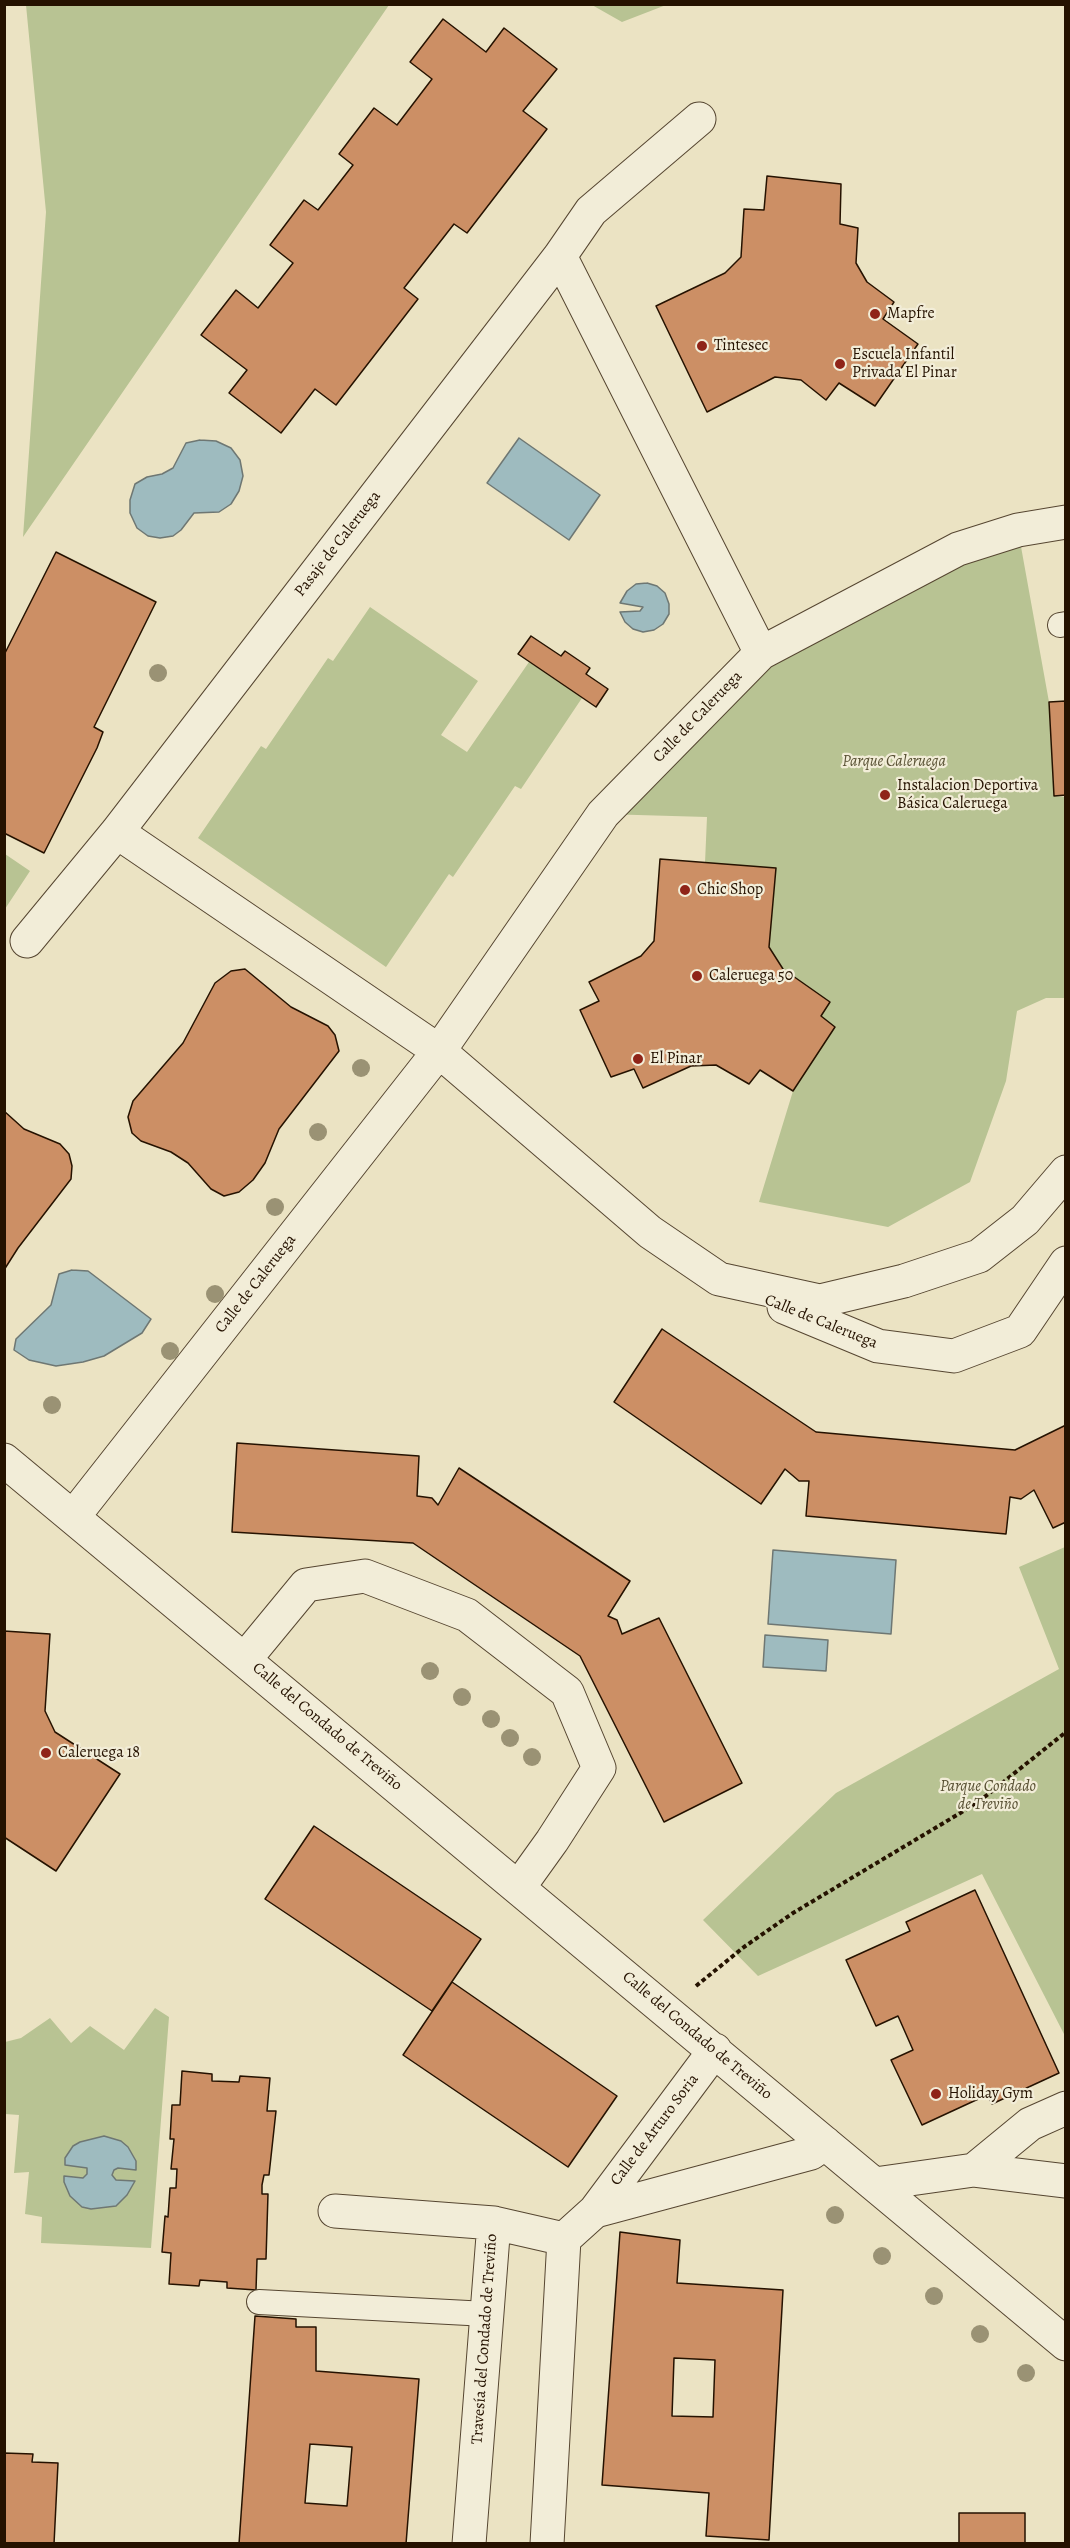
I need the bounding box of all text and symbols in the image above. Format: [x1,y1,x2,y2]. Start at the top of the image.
place label: Mapfre [887,304,935,324]
marker: Mapfre [868,307,882,321]
place label: Tintesec [714,336,768,356]
marker: Tintesec [695,339,709,353]
place label: Escuela Infantil Privada El Pinar [852,345,957,383]
marker: Escuela Infantil Privada El Pinar [833,357,847,371]
street label: Pasaje de Caleruega [291,487,385,601]
street label: Calle de Caleruega [649,667,747,767]
park label: Parque Caleruega [842,752,946,772]
place label: Instalacion Deportiva Básica Caleruega [897,776,1038,814]
marker: Instalacion Deportiva Básica Caleruega [878,788,892,802]
place label: Chic Shop [697,880,763,900]
marker: Chic Shop [678,883,692,897]
place label: Caleruega 50 [709,966,793,986]
marker: Caleruega 50 [690,969,704,983]
place label: El Pinar [650,1049,702,1069]
marker: El Pinar [631,1052,645,1066]
street label: Calle de Caleruega [211,1231,301,1337]
street label: Calle de Caleruega [762,1291,880,1353]
street label: Calle del Condado de Treviño [248,1659,406,1795]
place label: Caleruega 18 [58,1743,140,1763]
marker: Caleruega 18 [39,1746,53,1760]
park label: Parque Condado de Treviño [940,1777,1036,1815]
street label: Calle del Condado de Treviño [618,1968,776,2104]
street label: Calle de Arturo Soria [607,2070,703,2190]
place label: Holiday Gym [948,2084,1033,2104]
marker: Holiday Gym [929,2087,943,2101]
street label: Travesía del Condado de Treviño [468,2233,502,2445]

